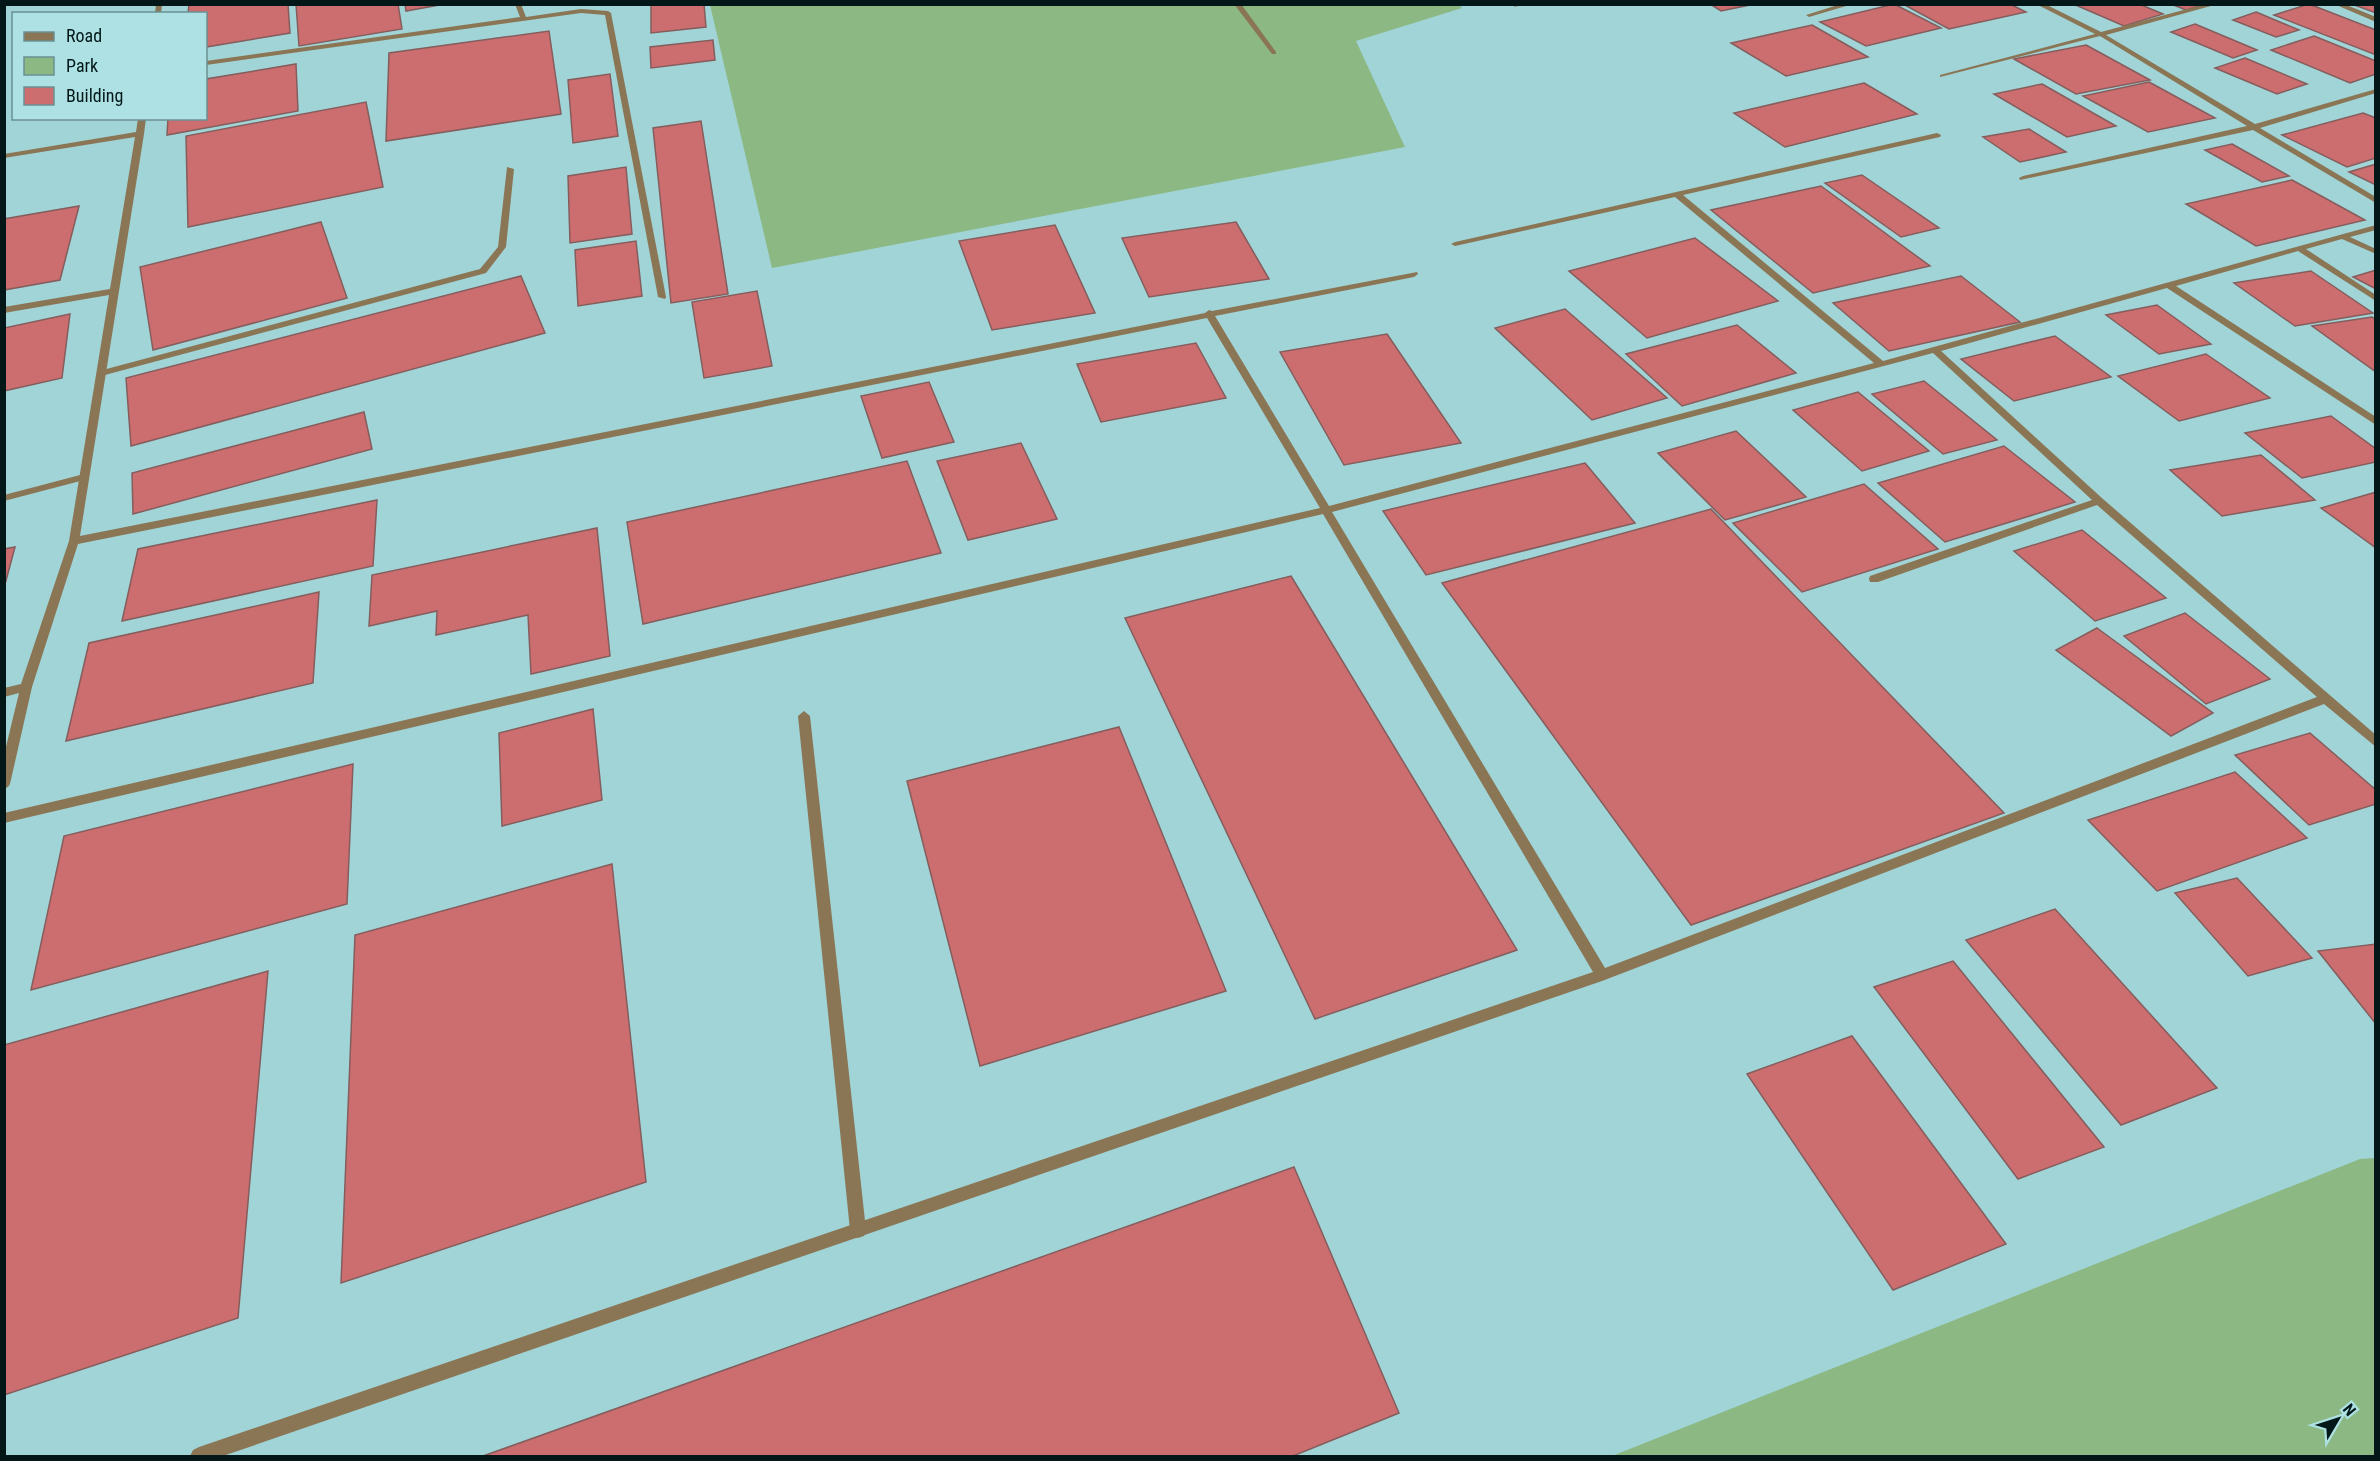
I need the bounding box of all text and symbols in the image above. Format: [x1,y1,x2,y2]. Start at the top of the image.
legend [12,12,207,120]
text: Road [66,25,102,46]
text: Park [66,55,98,76]
text: Building [66,85,123,106]
north arrow [2308,1389,2368,1449]
text: N [2339,1400,2360,1420]

